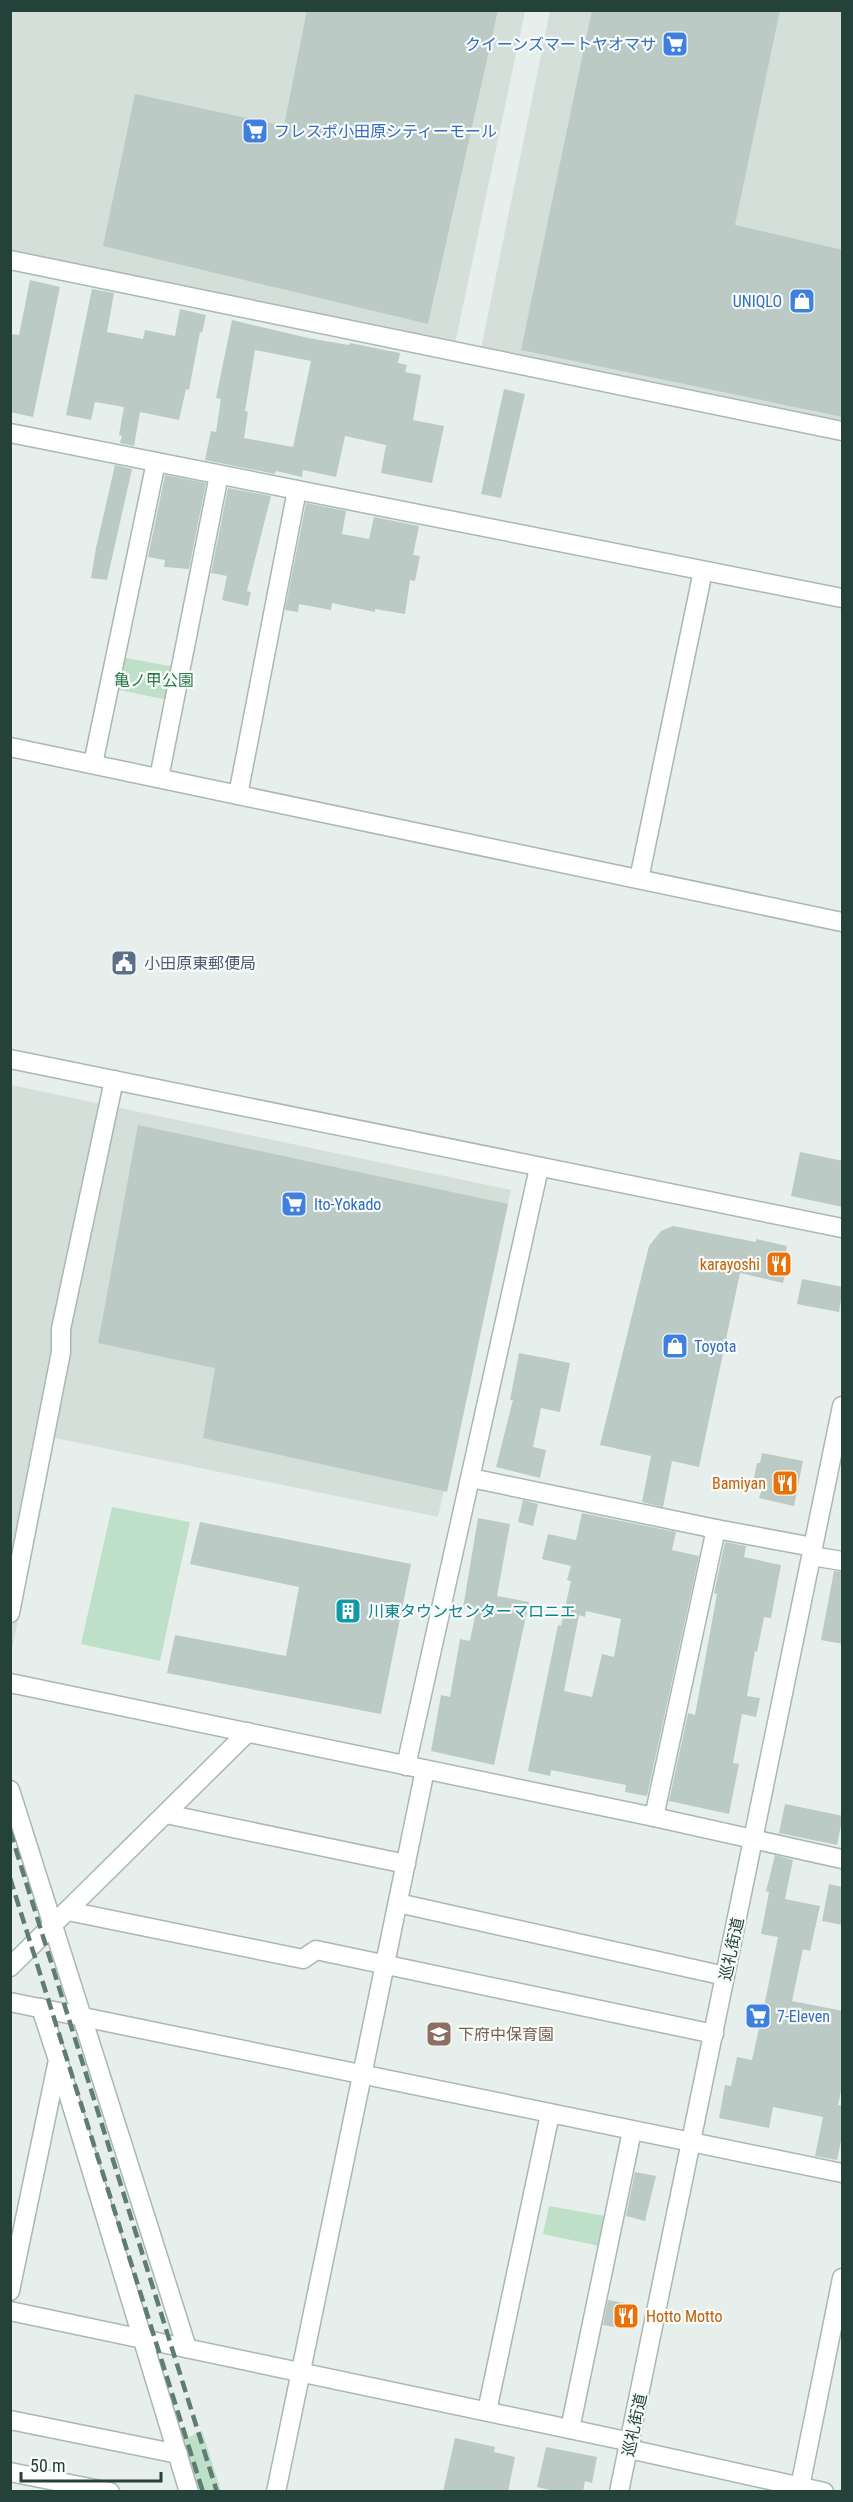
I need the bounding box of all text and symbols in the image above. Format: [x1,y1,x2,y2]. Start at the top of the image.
supermarket icon: クイーンズマートヤオマサ [660,29,690,59]
place label: クイーンズマートヤオマサ [465,35,656,54]
supermarket icon: フレスポ小田原シティーモール [240,116,270,146]
place label: フレスポ小田原シティーモール [274,122,497,141]
shop icon: UNIQLO [787,286,817,316]
place label: UNIQLO [733,292,782,311]
park label: 亀ノ甲公園 [114,671,194,690]
public building icon: 小田原東郵便局 [109,948,139,978]
place label: 小田原東郵便局 [144,954,256,973]
supermarket icon: Ito-Yokado [279,1189,309,1219]
place label: Ito-Yokado [314,1195,381,1214]
restaurant icon: karayoshi [764,1249,794,1279]
place label: karayoshi [700,1255,760,1274]
shop icon: Toyota [660,1331,690,1361]
place label: Toyota [694,1337,736,1356]
restaurant icon: Bamiyan [770,1468,800,1498]
place label: Bamiyan [712,1474,766,1493]
building icon: 川東タウンセンターマロニエ [333,1596,363,1626]
place label: 川東タウンセンターマロニエ [368,1602,576,1621]
street label: 巡礼街道 [716,1916,747,1982]
supermarket icon: 7-Eleven [743,2001,773,2031]
place label: 7-Eleven [777,2007,830,2026]
school or university icon: 下府中保育園 [424,2019,454,2049]
place label: 下府中保育園 [458,2025,554,2044]
restaurant icon: Hotto Motto [611,2301,641,2331]
place label: Hotto Motto [646,2307,722,2326]
street label: 巡礼街道 [619,2392,650,2458]
scale bar [21,2445,160,2483]
text: 50 m [30,2455,65,2476]

